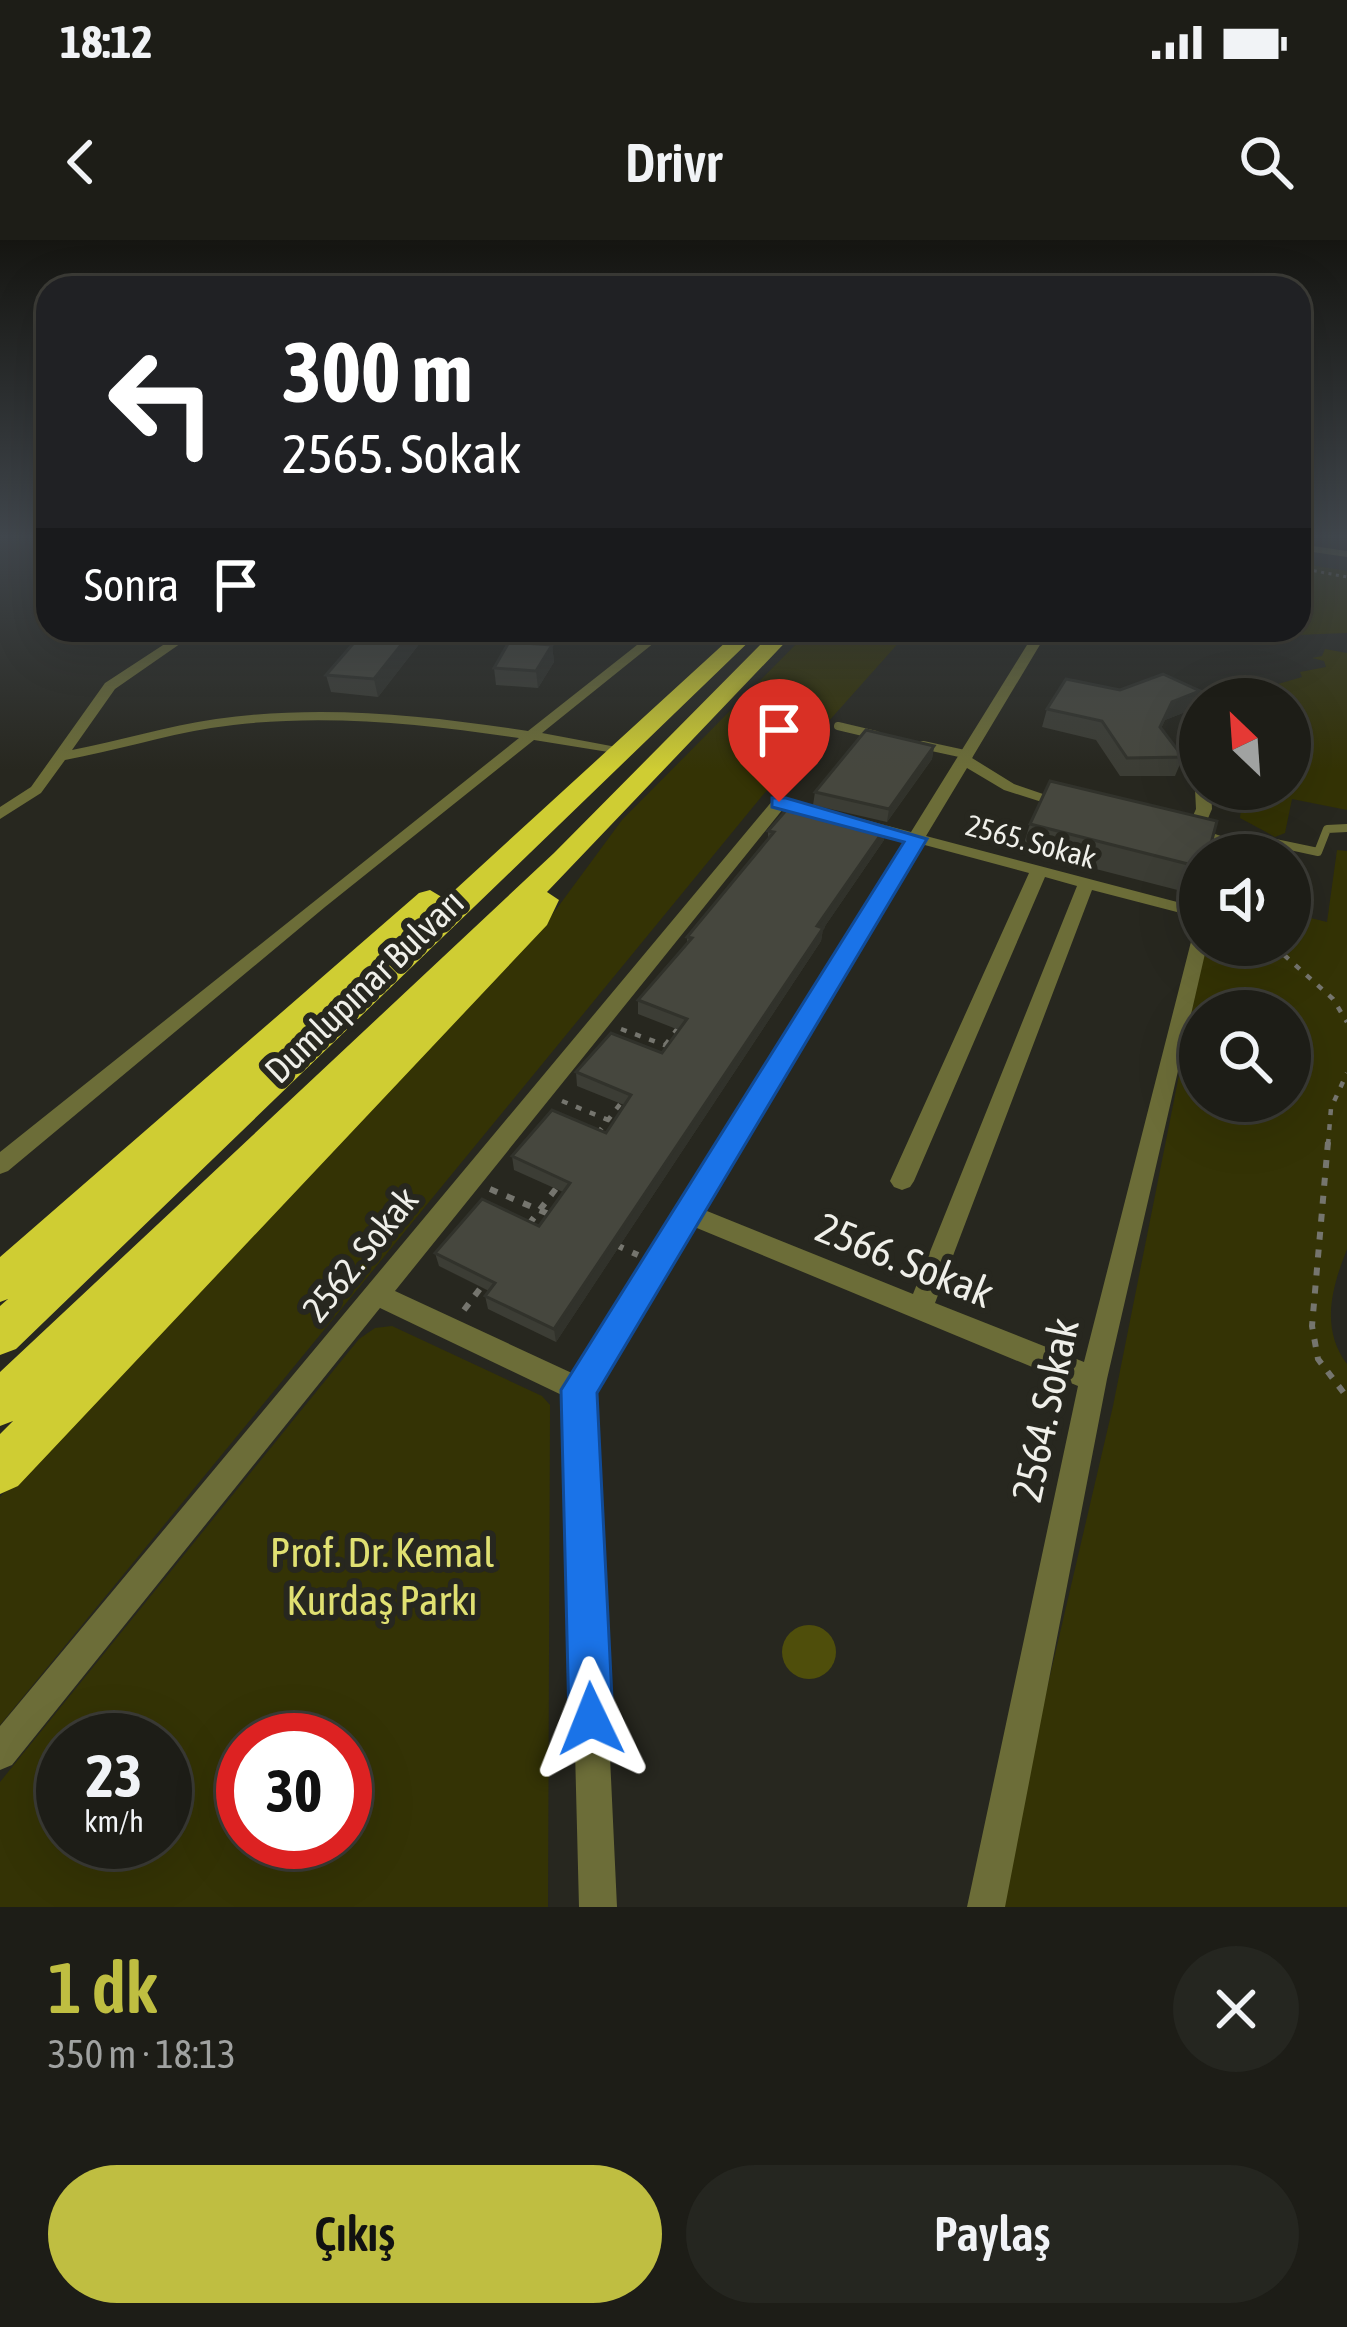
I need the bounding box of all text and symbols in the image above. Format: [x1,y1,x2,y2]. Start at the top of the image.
text: 18:12 [60,16,153,68]
icon: back [48,129,114,195]
icon: search [1233,129,1299,195]
text: Drivr [625,132,722,193]
icon: left [84,324,240,480]
text: 300 m [282,324,472,420]
text: 2565. Sokak [282,423,521,484]
icon: arrive [203,552,269,618]
text: Sonra [84,559,179,611]
north arrow [1179,678,1311,810]
map controls [1179,678,1311,1122]
pin [728,679,830,802]
icon: arrive [746,697,812,763]
street label: 2565. Sokak [962,807,1100,875]
button: sound [1179,834,1311,966]
street label: Dumlupınar Bulvarı [256,881,472,1091]
button: search [1179,990,1311,1122]
street label: 2562. Sokak [293,1179,427,1329]
street label: 2566. Sokak [810,1203,1000,1317]
street label: 2564. Sokak [1002,1314,1088,1506]
park label: Prof. Dr. Kemal Kurdaş Parkı [270,1528,494,1624]
position arrow [528,1656,654,1782]
speed limit sign: 30 [216,1713,372,1869]
text: 23 [86,1741,142,1810]
text: km/h [84,1804,144,1838]
text: 1 dk [48,1946,158,2028]
button: close [1173,1946,1299,2072]
text: 350 m · 18:13 [48,2032,236,2076]
button: Çıkış [48,2165,662,2303]
button: Paylaş [686,2165,1299,2303]

